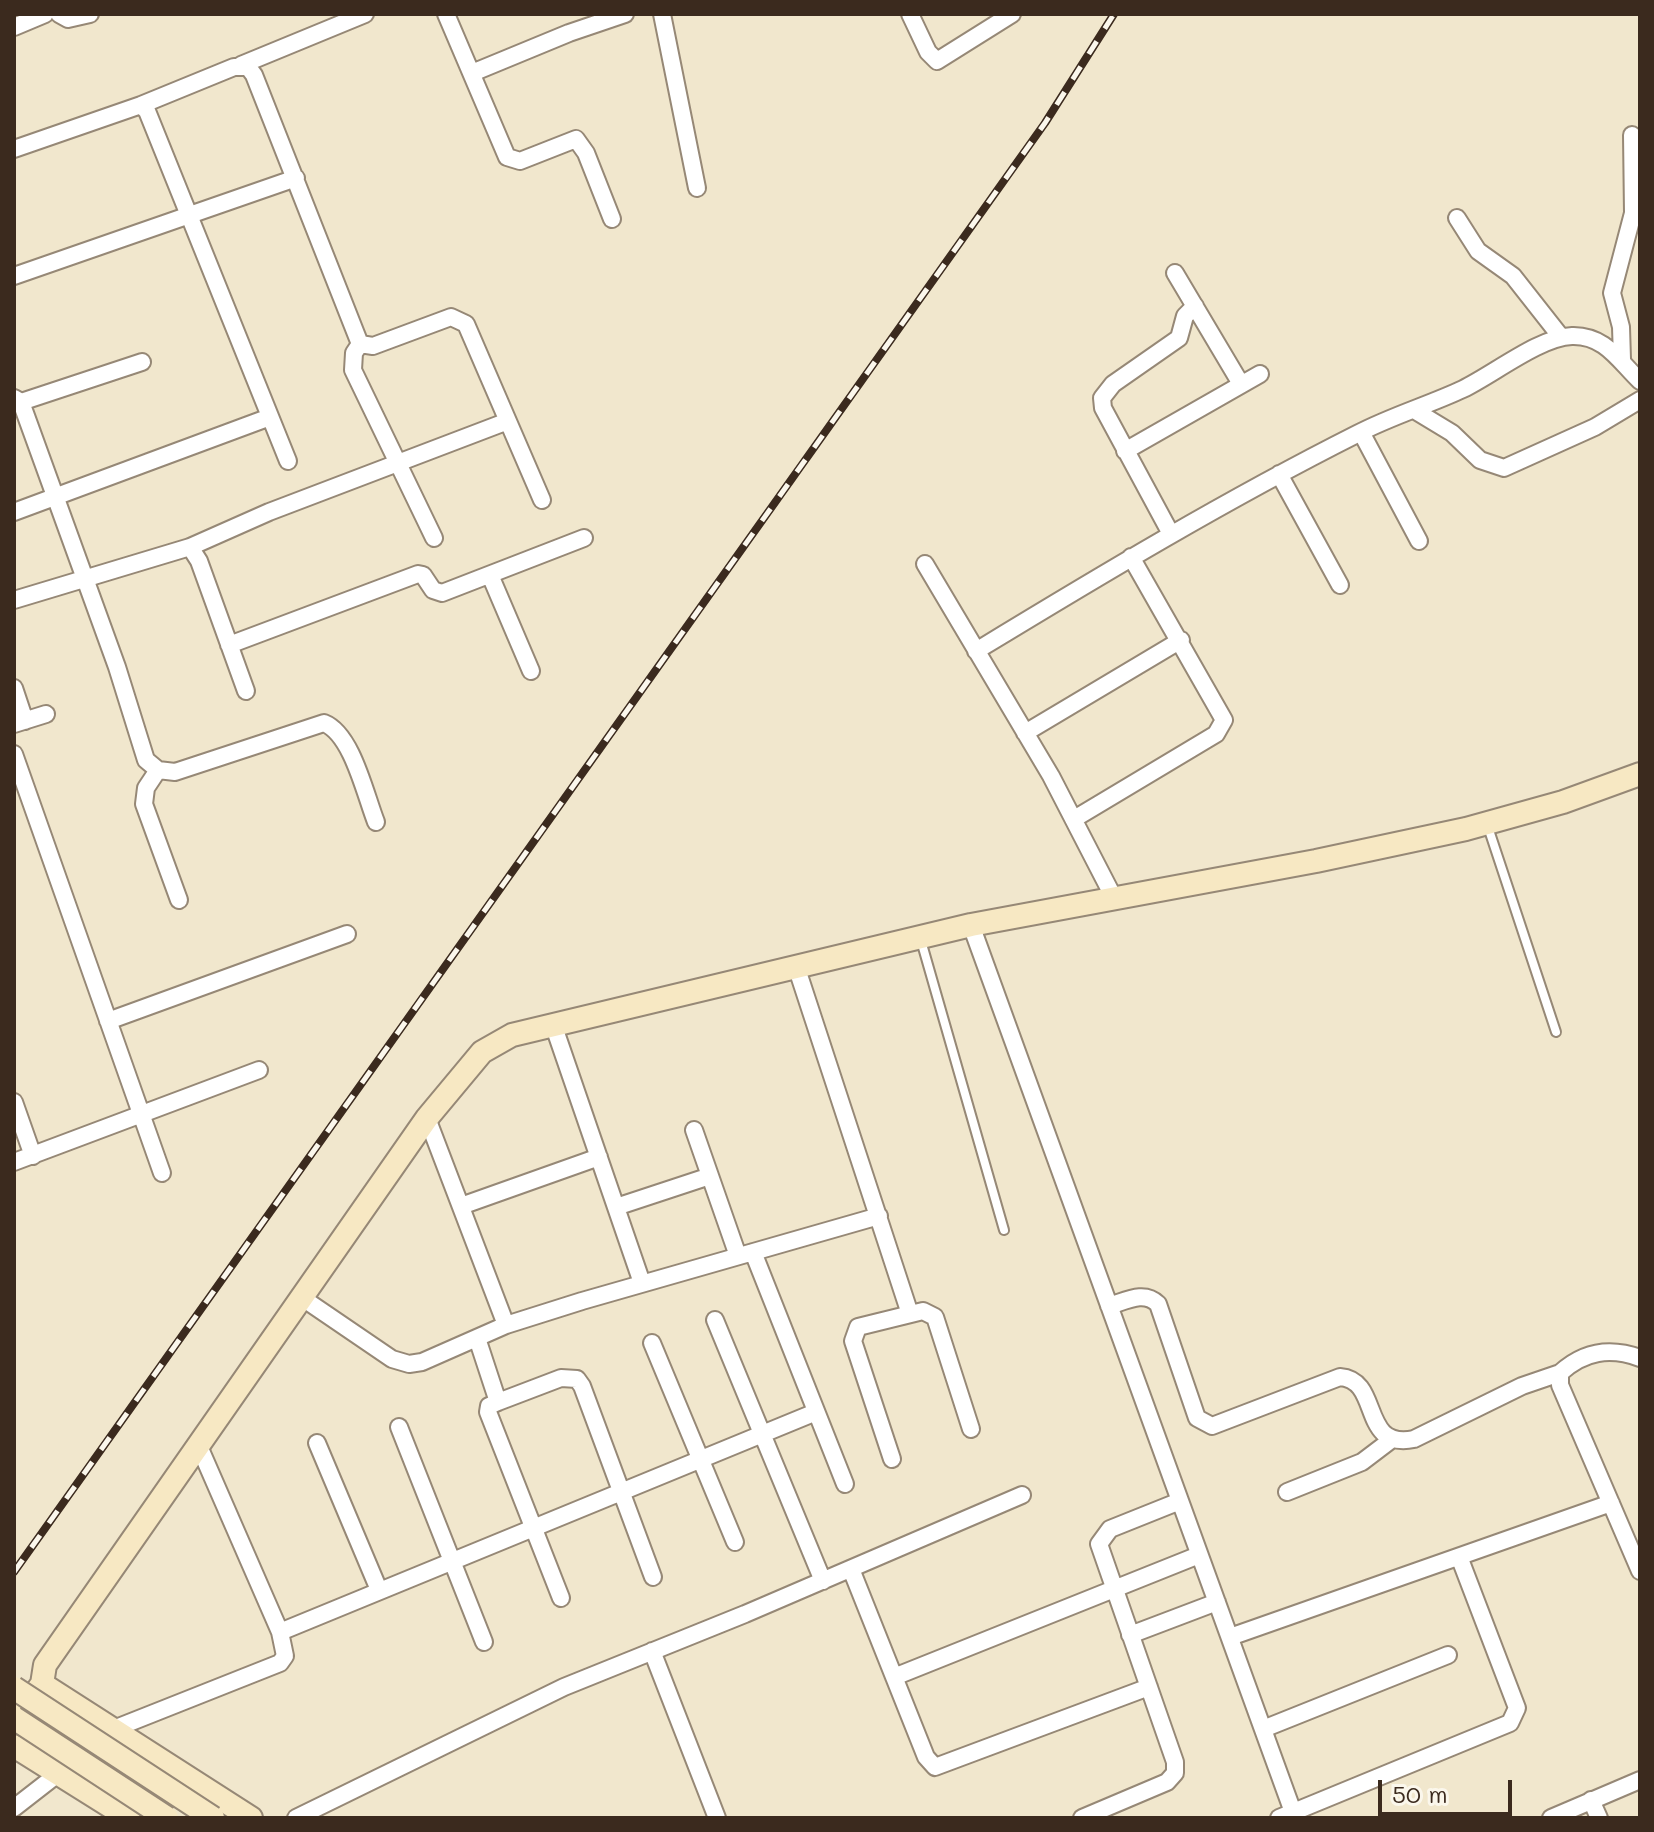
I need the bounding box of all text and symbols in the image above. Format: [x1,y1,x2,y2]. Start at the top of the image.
scale bar [1382,1764,1516,1814]
text: 50 m [1392,1778,1448,1809]

